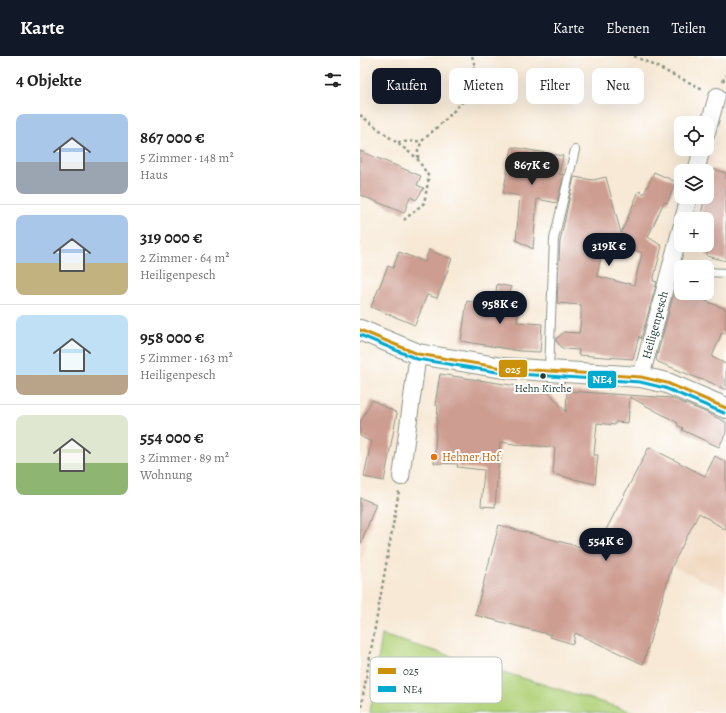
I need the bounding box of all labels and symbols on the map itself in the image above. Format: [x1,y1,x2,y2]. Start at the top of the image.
pin: 867K € [499,152,565,186]
pin: 319K € [576,233,642,267]
street label: Heiligenpesch [638,289,672,361]
pin: 958K € [467,291,533,325]
line badge: 025 [498,359,528,378]
text: 025 [505,362,521,377]
line badge: NE4 [587,370,617,389]
marker: Hehn Kirche [538,371,548,381]
text: NE4 [592,372,612,387]
place label: Hehn Kirche [515,381,571,396]
place label: Hehner Hof [442,449,502,465]
marker: Hehner Hof [429,452,439,462]
pin: 554K € [573,528,639,562]
legend [370,657,502,703]
text: 025 [403,664,419,679]
text: NE4 [403,682,422,697]

